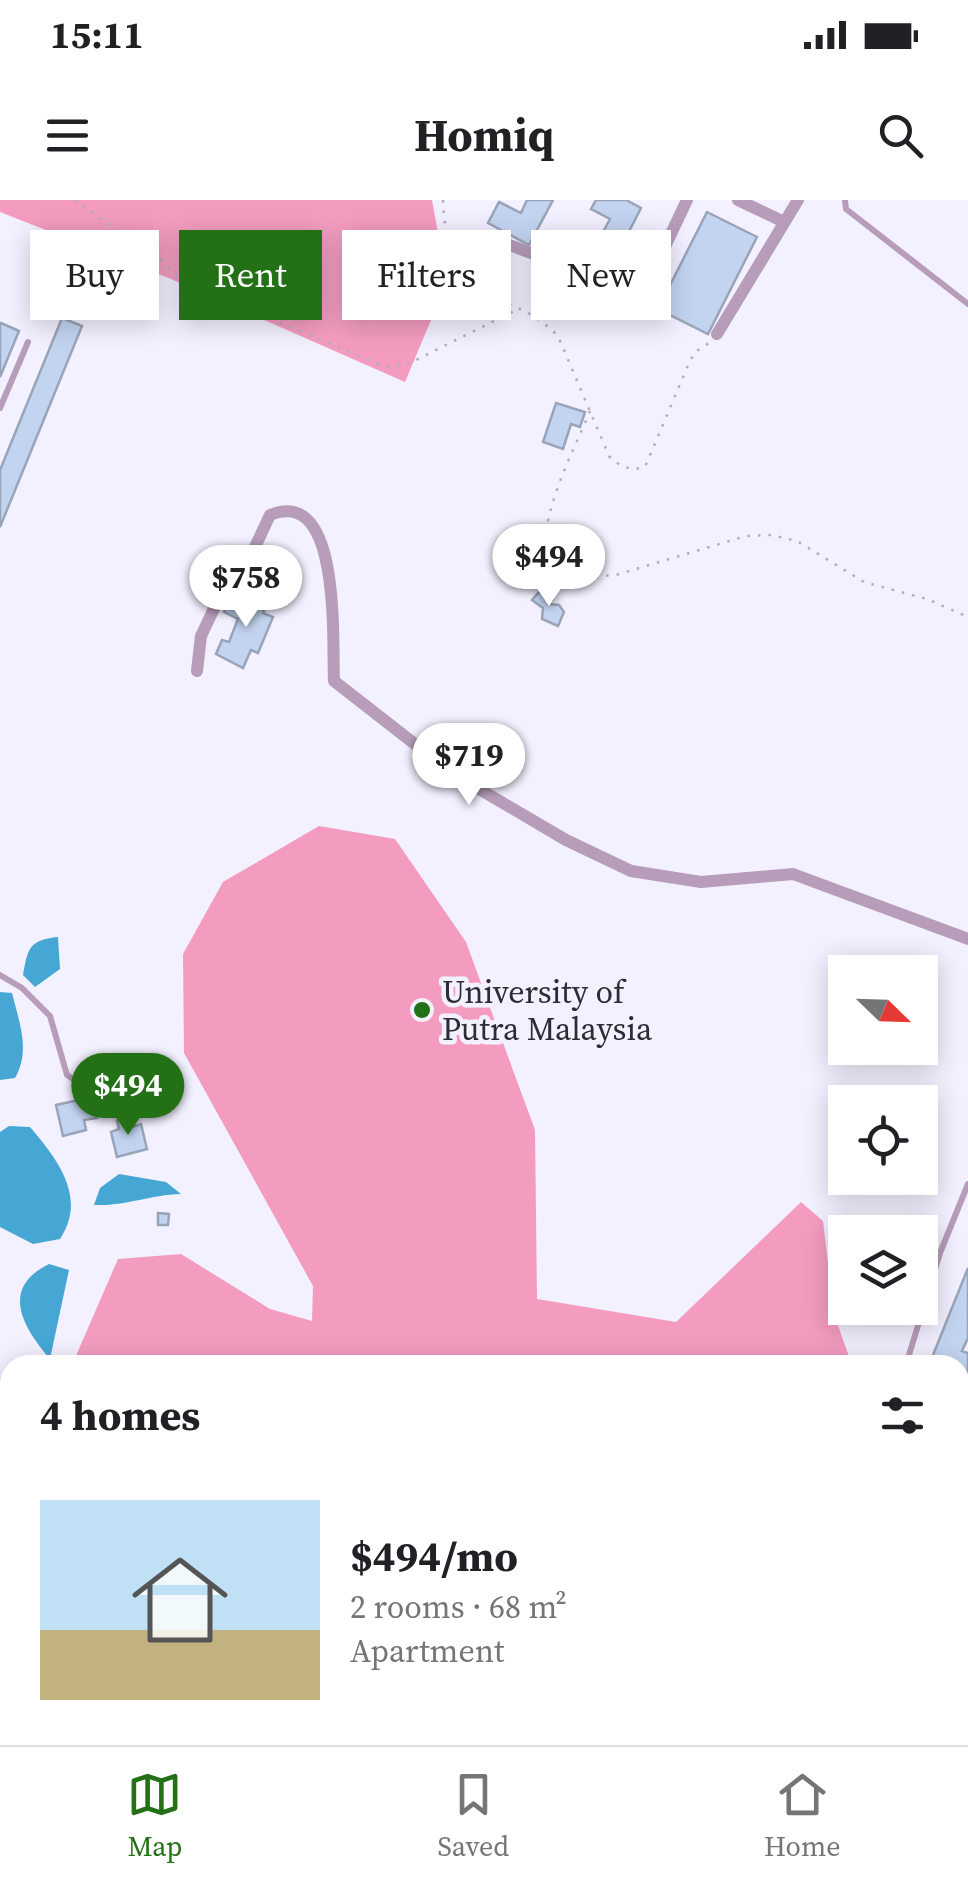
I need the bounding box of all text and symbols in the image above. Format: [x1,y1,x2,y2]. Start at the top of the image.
text: 15:11 [50,9,144,61]
text: Homiq [414,104,554,166]
icon: menu [40,108,95,163]
icon: search [873,108,928,163]
chip: Buy [30,230,159,320]
chip: Rent [179,230,322,320]
chip: Filters [342,230,511,320]
chip: New [531,230,671,320]
pin: $494 [490,524,608,609]
text: $494 [514,534,584,578]
pin: $758 [187,545,305,630]
text: $758 [211,555,281,599]
pin: $719 [410,723,528,808]
text: $719 [434,733,504,777]
north arrow [828,955,938,1065]
map controls [828,955,938,1325]
place label: University of Putra Malaysia [442,970,653,1051]
marker: University of Putra Malaysia [411,999,433,1021]
pin: $494 [69,1053,187,1138]
text: $494 [93,1063,163,1107]
button: locate [828,1085,938,1195]
button: layers [828,1215,938,1325]
text: 4 homes [40,1386,200,1444]
icon: filters [875,1388,930,1443]
text: $494/mo [350,1527,518,1585]
icon: home [120,1540,240,1660]
text: 2 rooms · 68 m² [350,1585,567,1629]
text: Apartment [350,1629,504,1673]
tab: Map [127,1767,182,1865]
tab: Saved [437,1767,509,1865]
tab: Home [764,1767,841,1865]

